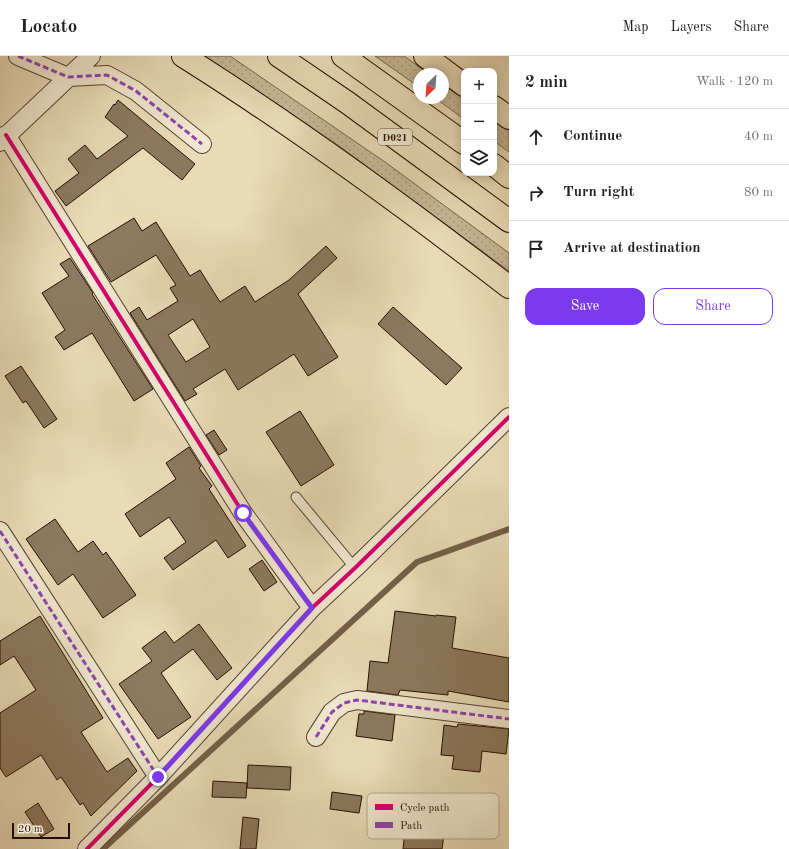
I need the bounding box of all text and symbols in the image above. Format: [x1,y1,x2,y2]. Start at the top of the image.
text: Locato [20,18,77,37]
text: Map [623,20,649,34]
text: Layers [671,20,712,34]
text: Share [734,20,769,34]
north arrow [413,68,449,104]
map controls [461,68,497,176]
button: + [461,68,497,104]
text: 2 min [525,74,568,91]
text: Walk · 120 m [696,75,773,88]
button: − [461,104,497,140]
icon: ahead [525,126,547,148]
road number: D021 [378,129,412,145]
text: Continue [563,129,622,144]
text: 40 m [744,130,773,143]
button: layers [461,140,497,176]
icon: right [525,182,547,204]
text: Turn right [563,185,634,200]
text: 80 m [744,186,773,199]
icon: arrive [525,238,547,260]
text: Arrive at destination [563,241,701,256]
button: Save [525,288,645,325]
button: Share [653,288,773,325]
route start [234,504,252,522]
route end [149,768,167,786]
legend [367,793,499,839]
text: Cycle path [400,803,450,814]
scale bar [12,821,70,840]
text: Path [400,821,422,832]
text: 20 m [18,824,43,835]

